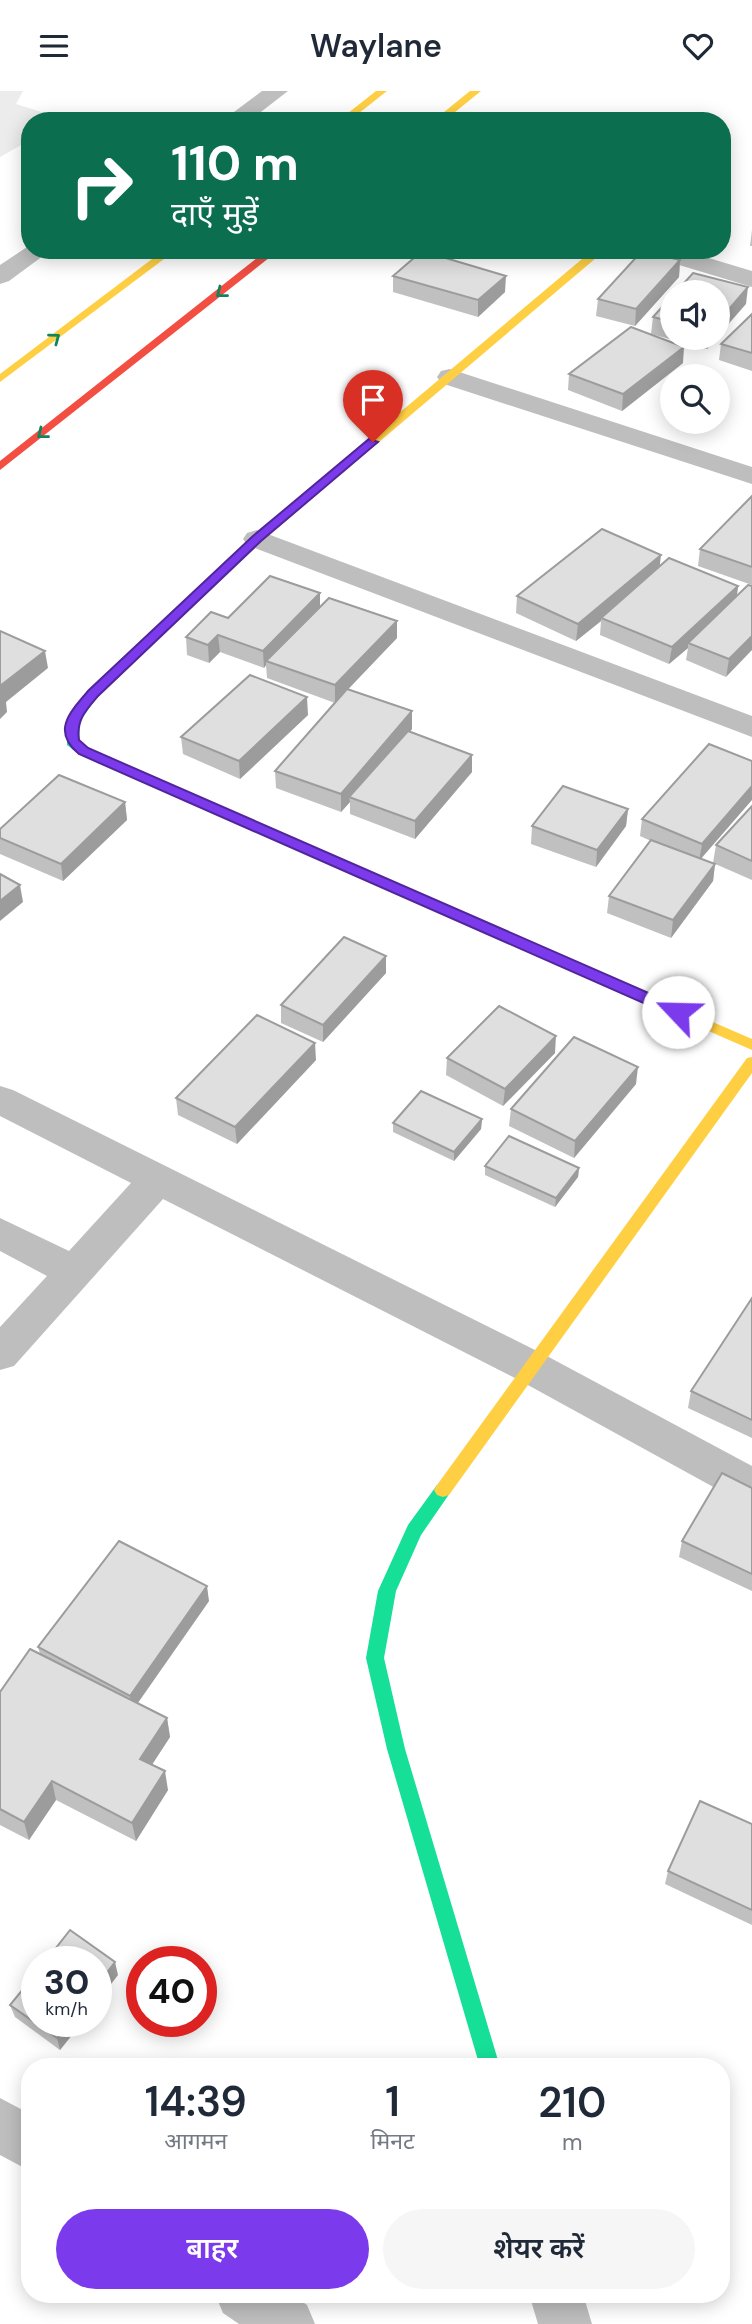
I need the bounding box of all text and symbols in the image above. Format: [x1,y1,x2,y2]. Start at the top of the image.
text: Waylane [310,25,442,67]
icon: menu [35,27,73,65]
icon: heart [679,27,717,65]
text: 110 m [171,131,299,195]
icon: right [56,140,147,231]
text: दाएँ मुड़ें [171,193,259,235]
map controls [660,280,730,434]
button: sound [660,280,730,350]
one-way arrow [216,284,229,297]
one-way arrow [47,333,59,346]
button: search [660,364,730,434]
pin [343,370,403,442]
icon: arrive [354,381,392,419]
one-way arrow [38,425,50,438]
position arrow [641,975,715,1049]
speed limit sign: 40 [126,1946,217,2037]
text: 30 [44,1959,89,2005]
text: km/h [45,1997,88,2021]
text: 14:39 [145,2074,247,2129]
text: 1 [385,2074,400,2129]
text: 210 [538,2075,606,2130]
text: आगमन [164,2126,227,2156]
text: मिनट [370,2126,415,2156]
text: m [562,2127,582,2157]
button: बाहर [56,2209,369,2289]
button: शेयर करें [383,2209,695,2289]

